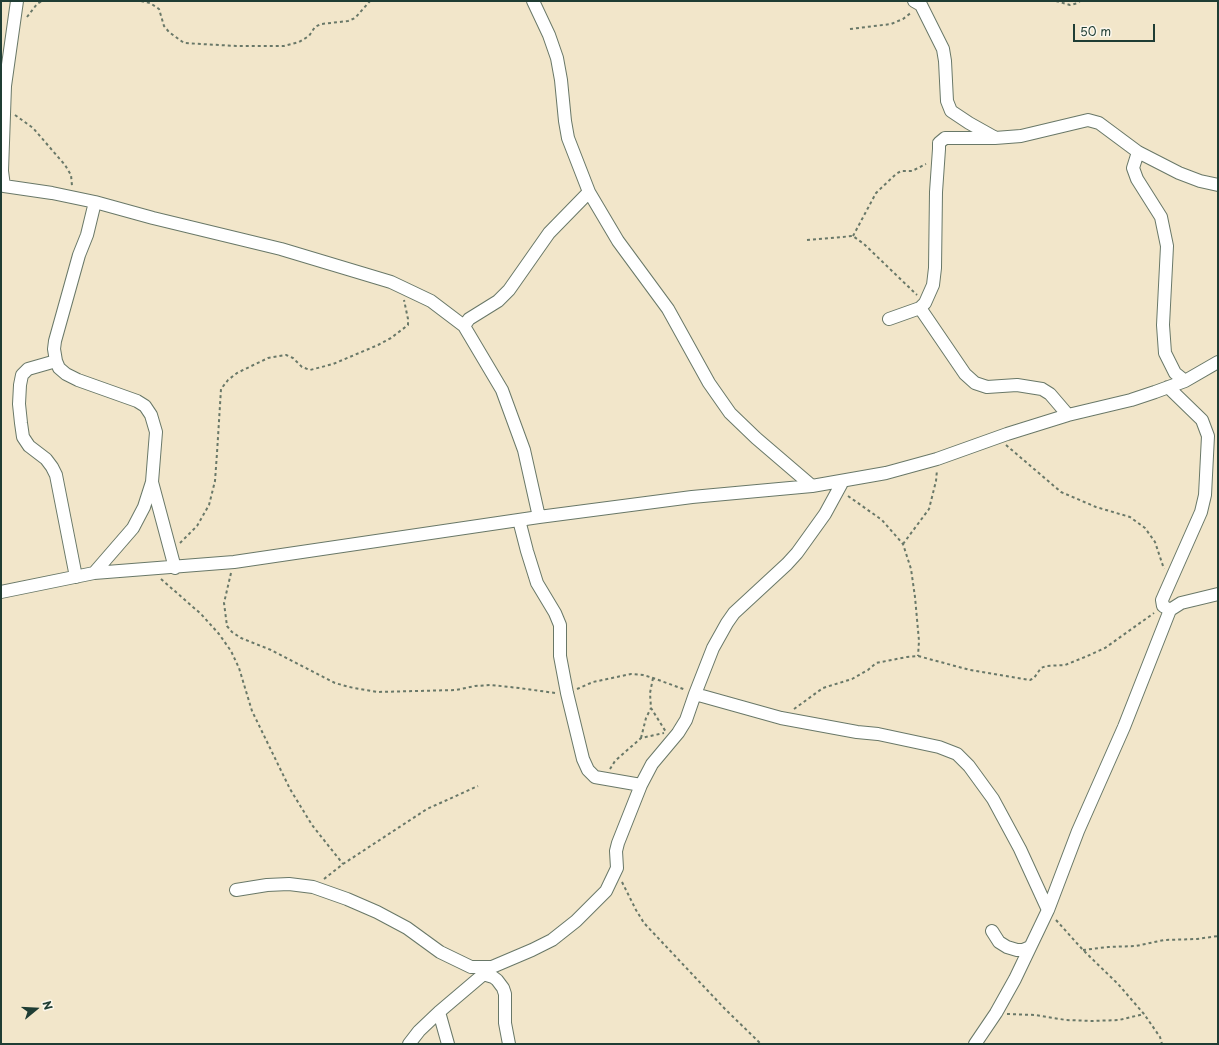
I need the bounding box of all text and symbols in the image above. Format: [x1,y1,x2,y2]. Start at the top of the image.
scale bar [1075,16,1157,42]
text: 50 m [1080,22,1111,40]
north arrow [16,989,56,1029]
text: N [38,998,57,1012]

